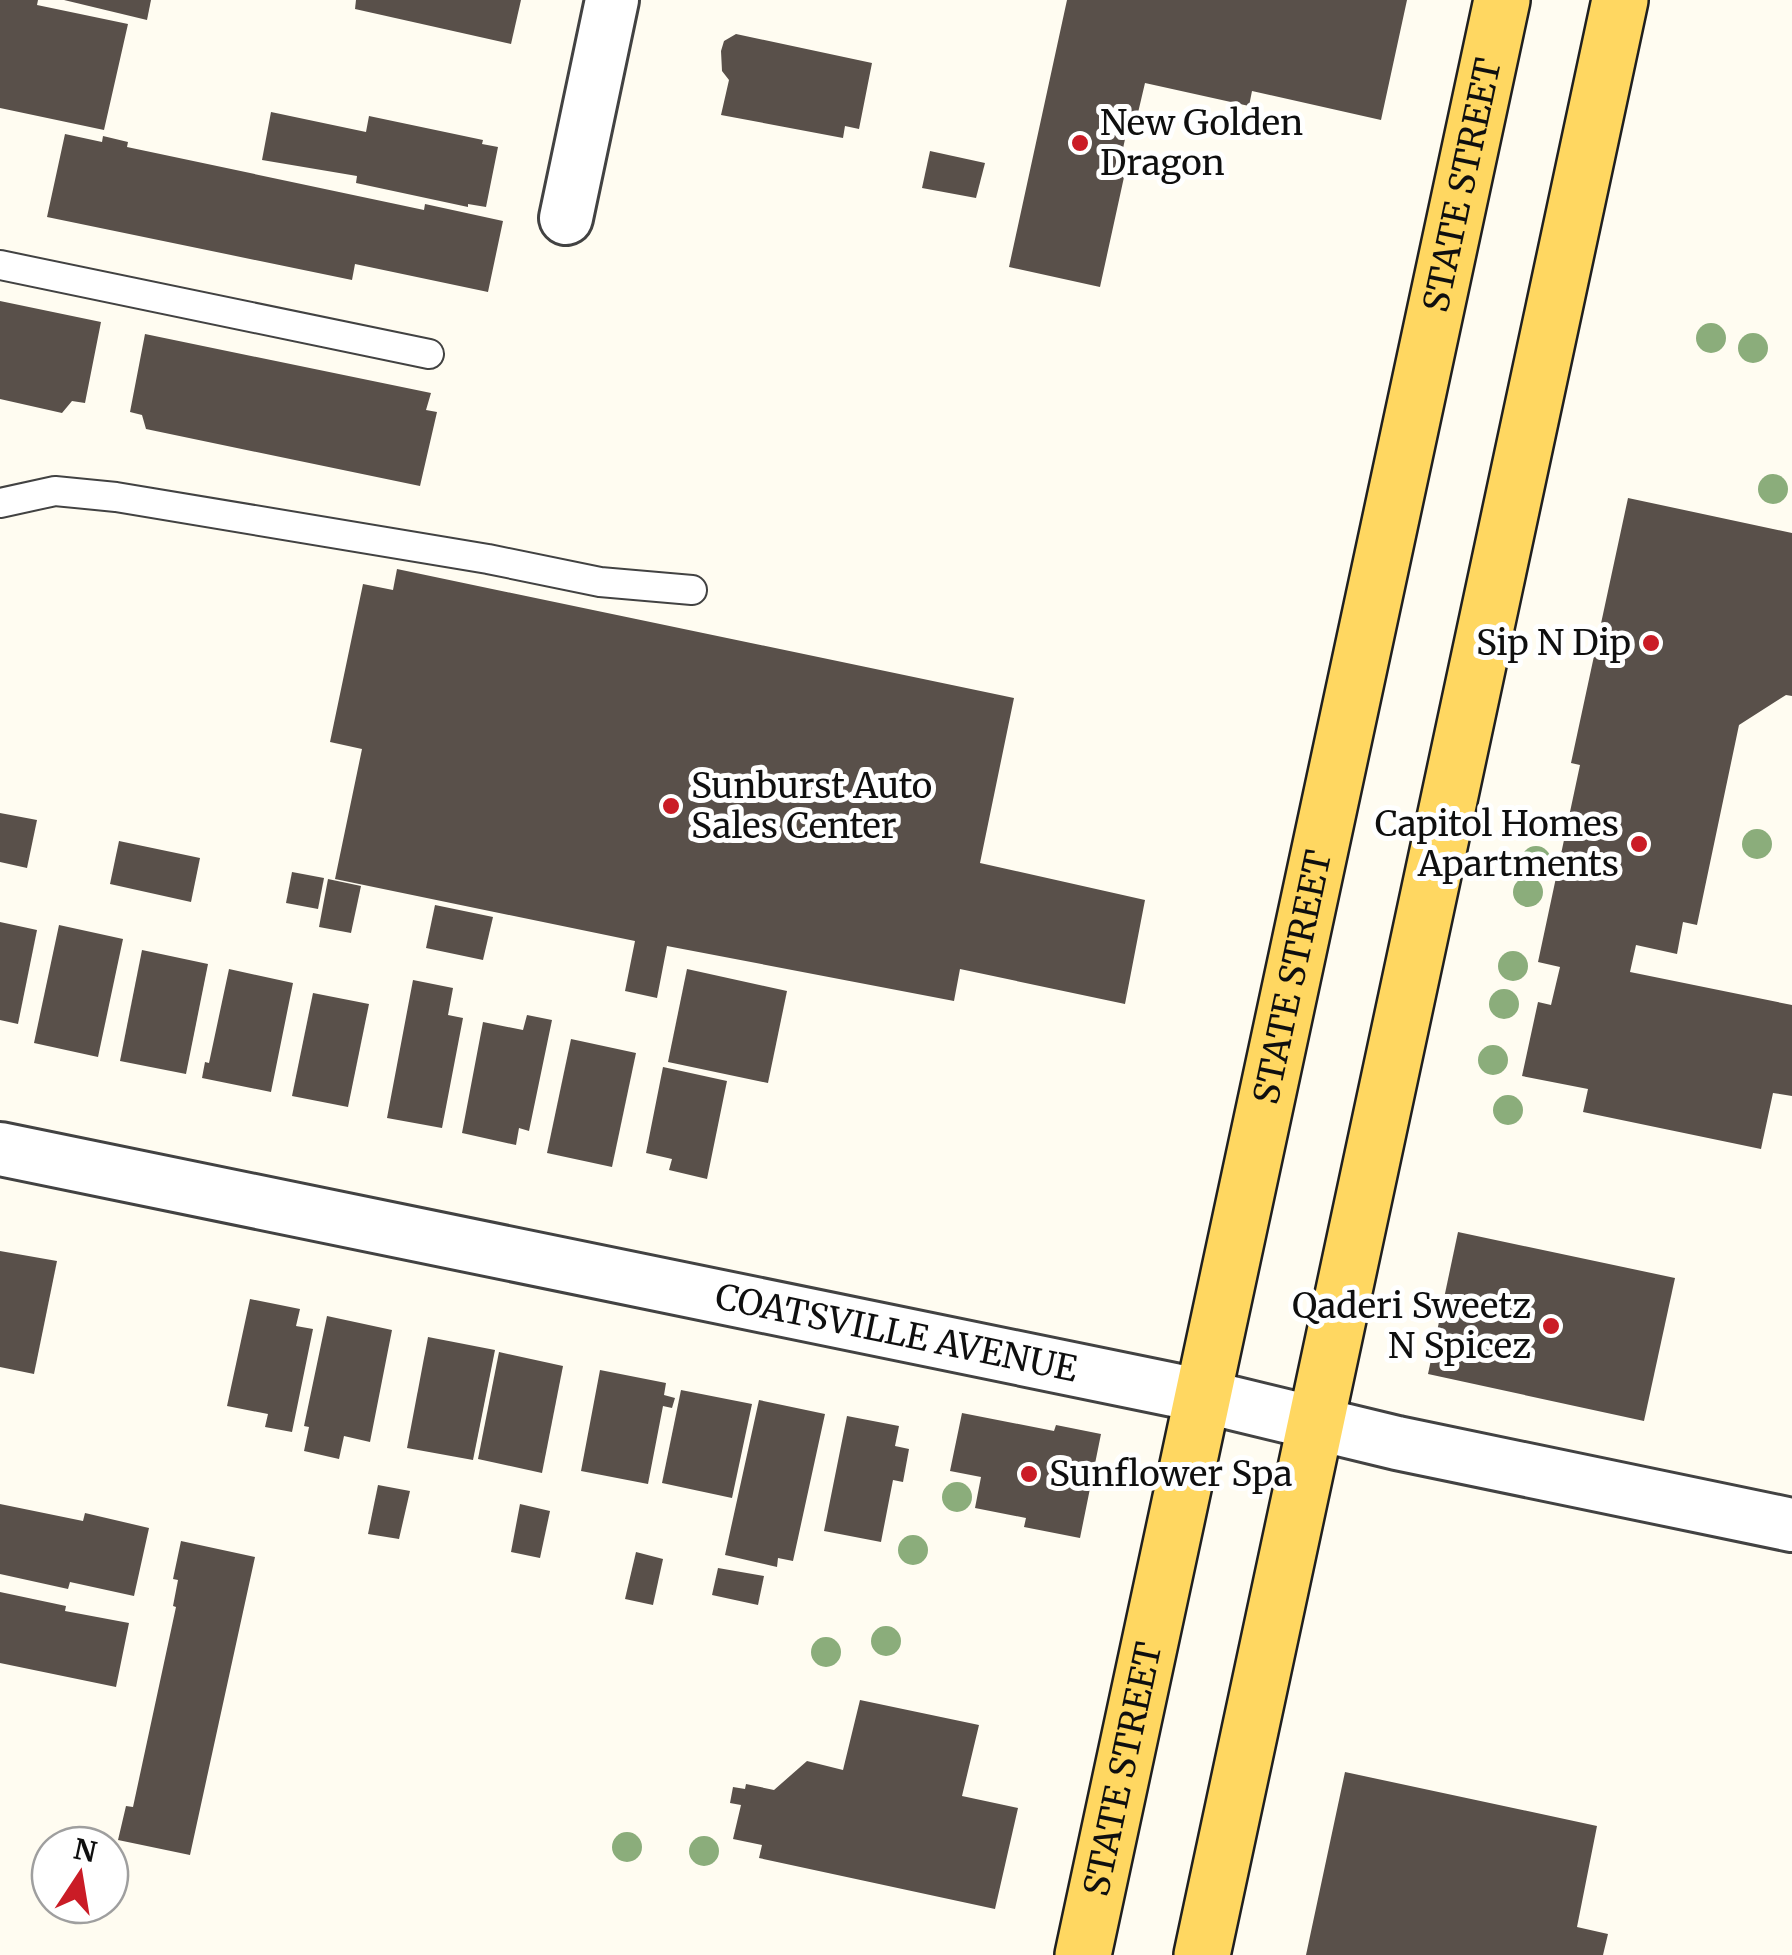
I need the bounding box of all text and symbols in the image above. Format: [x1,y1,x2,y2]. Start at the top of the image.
street label: STATE STREET [1414,54,1511,316]
place label: New Golden Dragon [1100,101,1303,185]
marker: New Golden Dragon [1069,132,1091,154]
place label: Sip N Dip [1476,621,1631,665]
marker: Sip N Dip [1640,632,1662,654]
place label: Sunburst Auto Sales Center [691,764,932,848]
marker: Sunburst Auto Sales Center [660,795,682,817]
place label: Capitol Homes Apartments [1375,802,1619,886]
marker: Capitol Homes Apartments [1628,833,1650,855]
street label: STATE STREET [1244,846,1341,1108]
street label: COATSVILLE AVENUE [711,1274,1081,1392]
place label: Qaderi Sweetz N Spicez [1292,1284,1531,1368]
marker: Qaderi Sweetz N Spicez [1540,1315,1562,1337]
place label: Sunflower Spa [1049,1452,1292,1496]
marker: Sunflower Spa [1018,1463,1040,1485]
street label: STATE STREET [1074,1638,1171,1900]
north arrow [30,1825,130,1925]
text: N [71,1831,100,1870]

